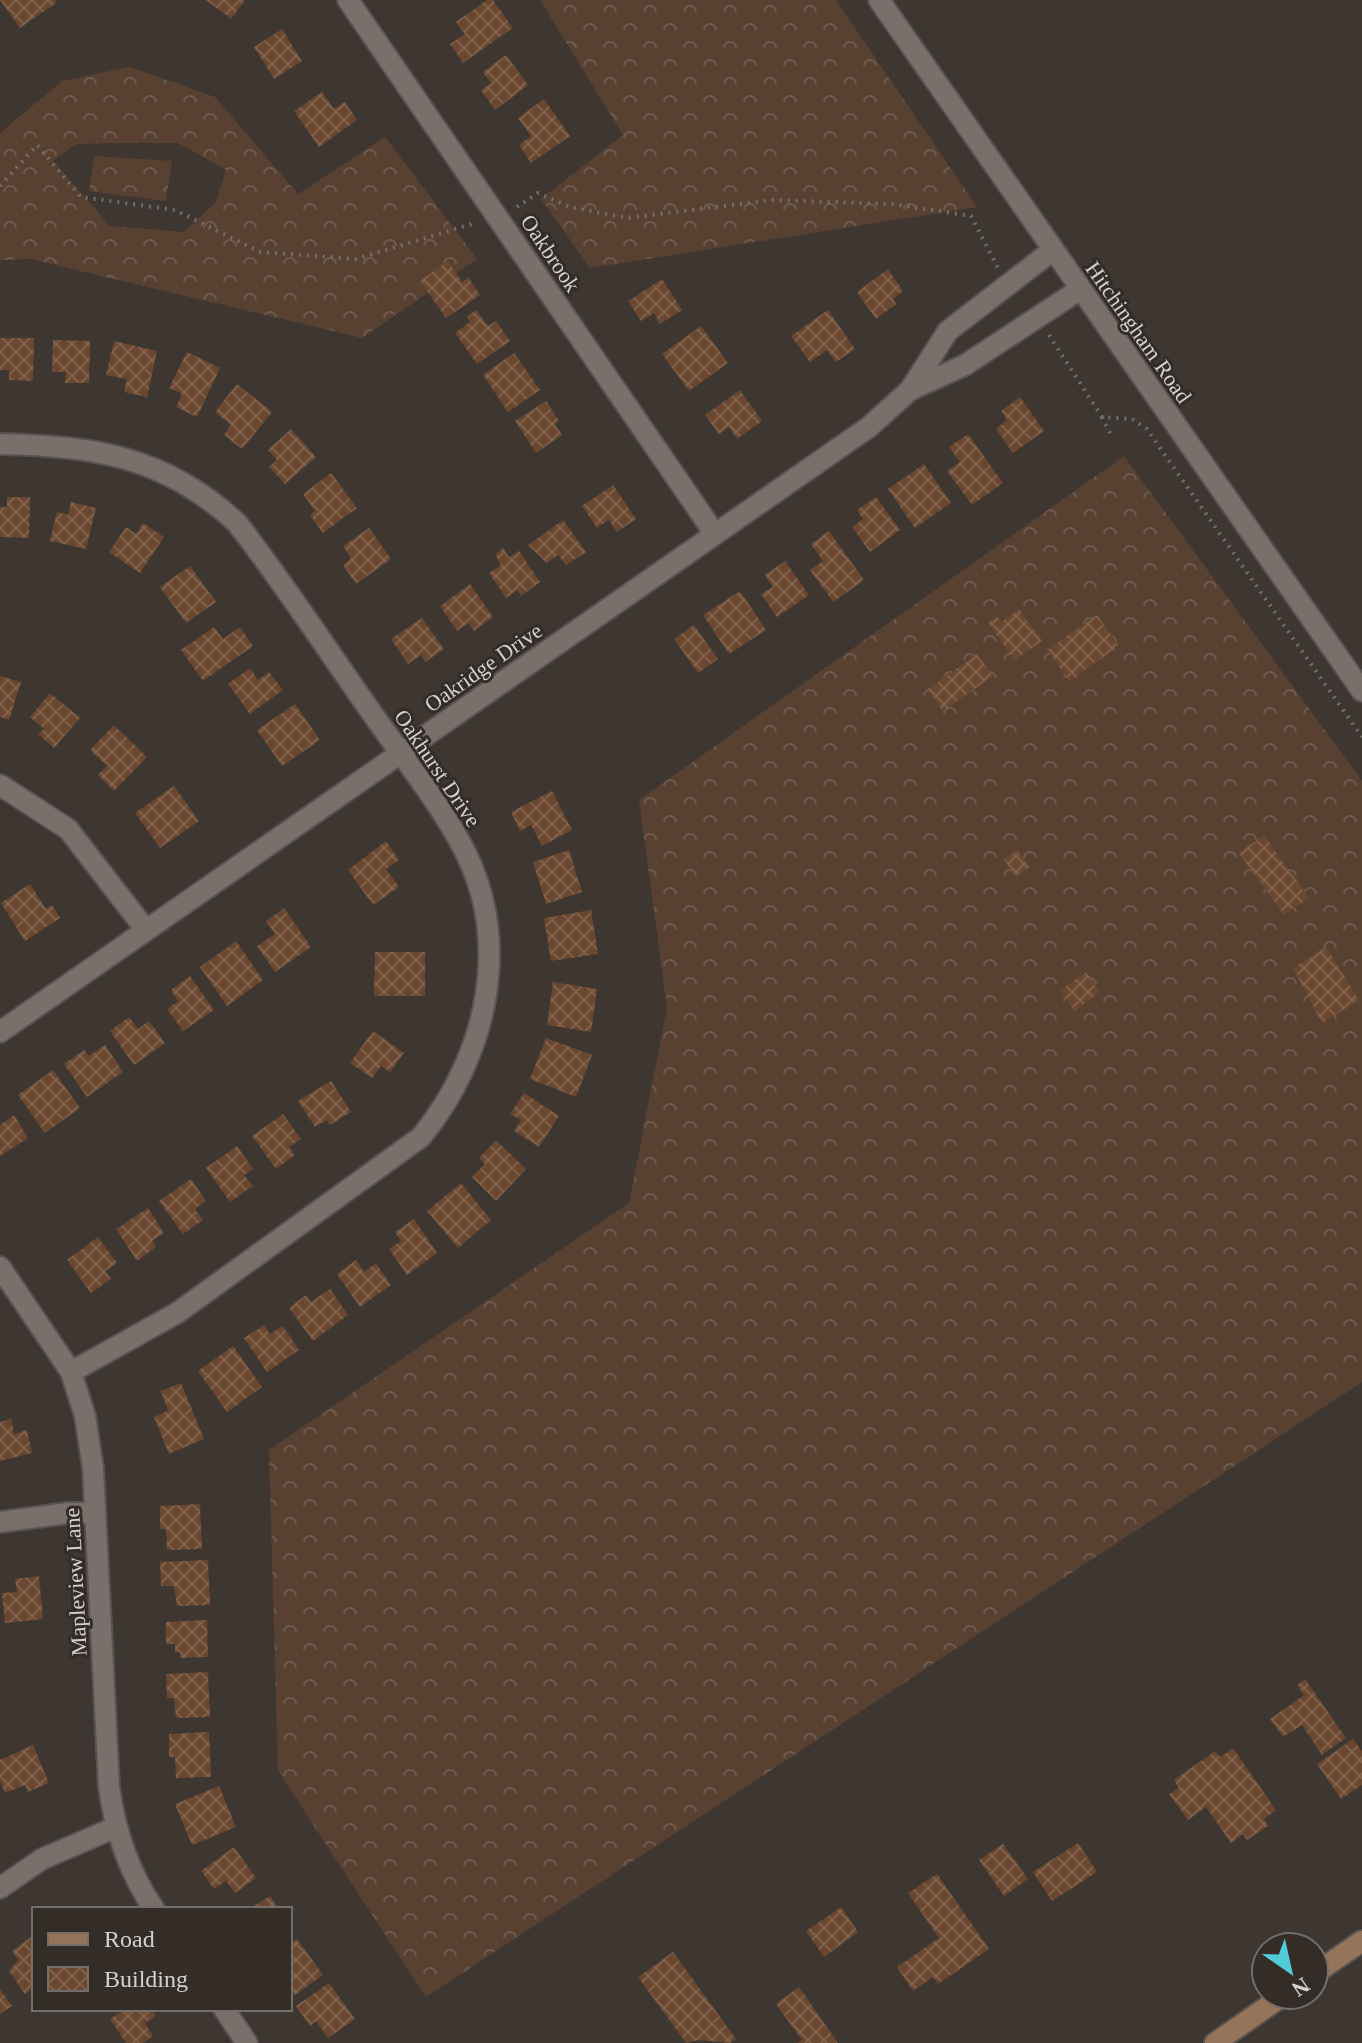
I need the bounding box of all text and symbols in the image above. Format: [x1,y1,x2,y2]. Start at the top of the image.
street label: Oakbrook [516,210,586,297]
street label: Hitchingham Road [1081,257,1197,408]
street label: Oakridge Drive [420,618,547,717]
street label: Oakhurst Drive [389,705,486,832]
street label: Mapleview Lane [59,1507,92,1657]
legend [32,1907,292,2011]
text: Road [104,1926,155,1952]
north arrow [1250,1931,1330,2011]
text: Building [104,1966,188,1992]
text: N [1287,1972,1314,2002]

